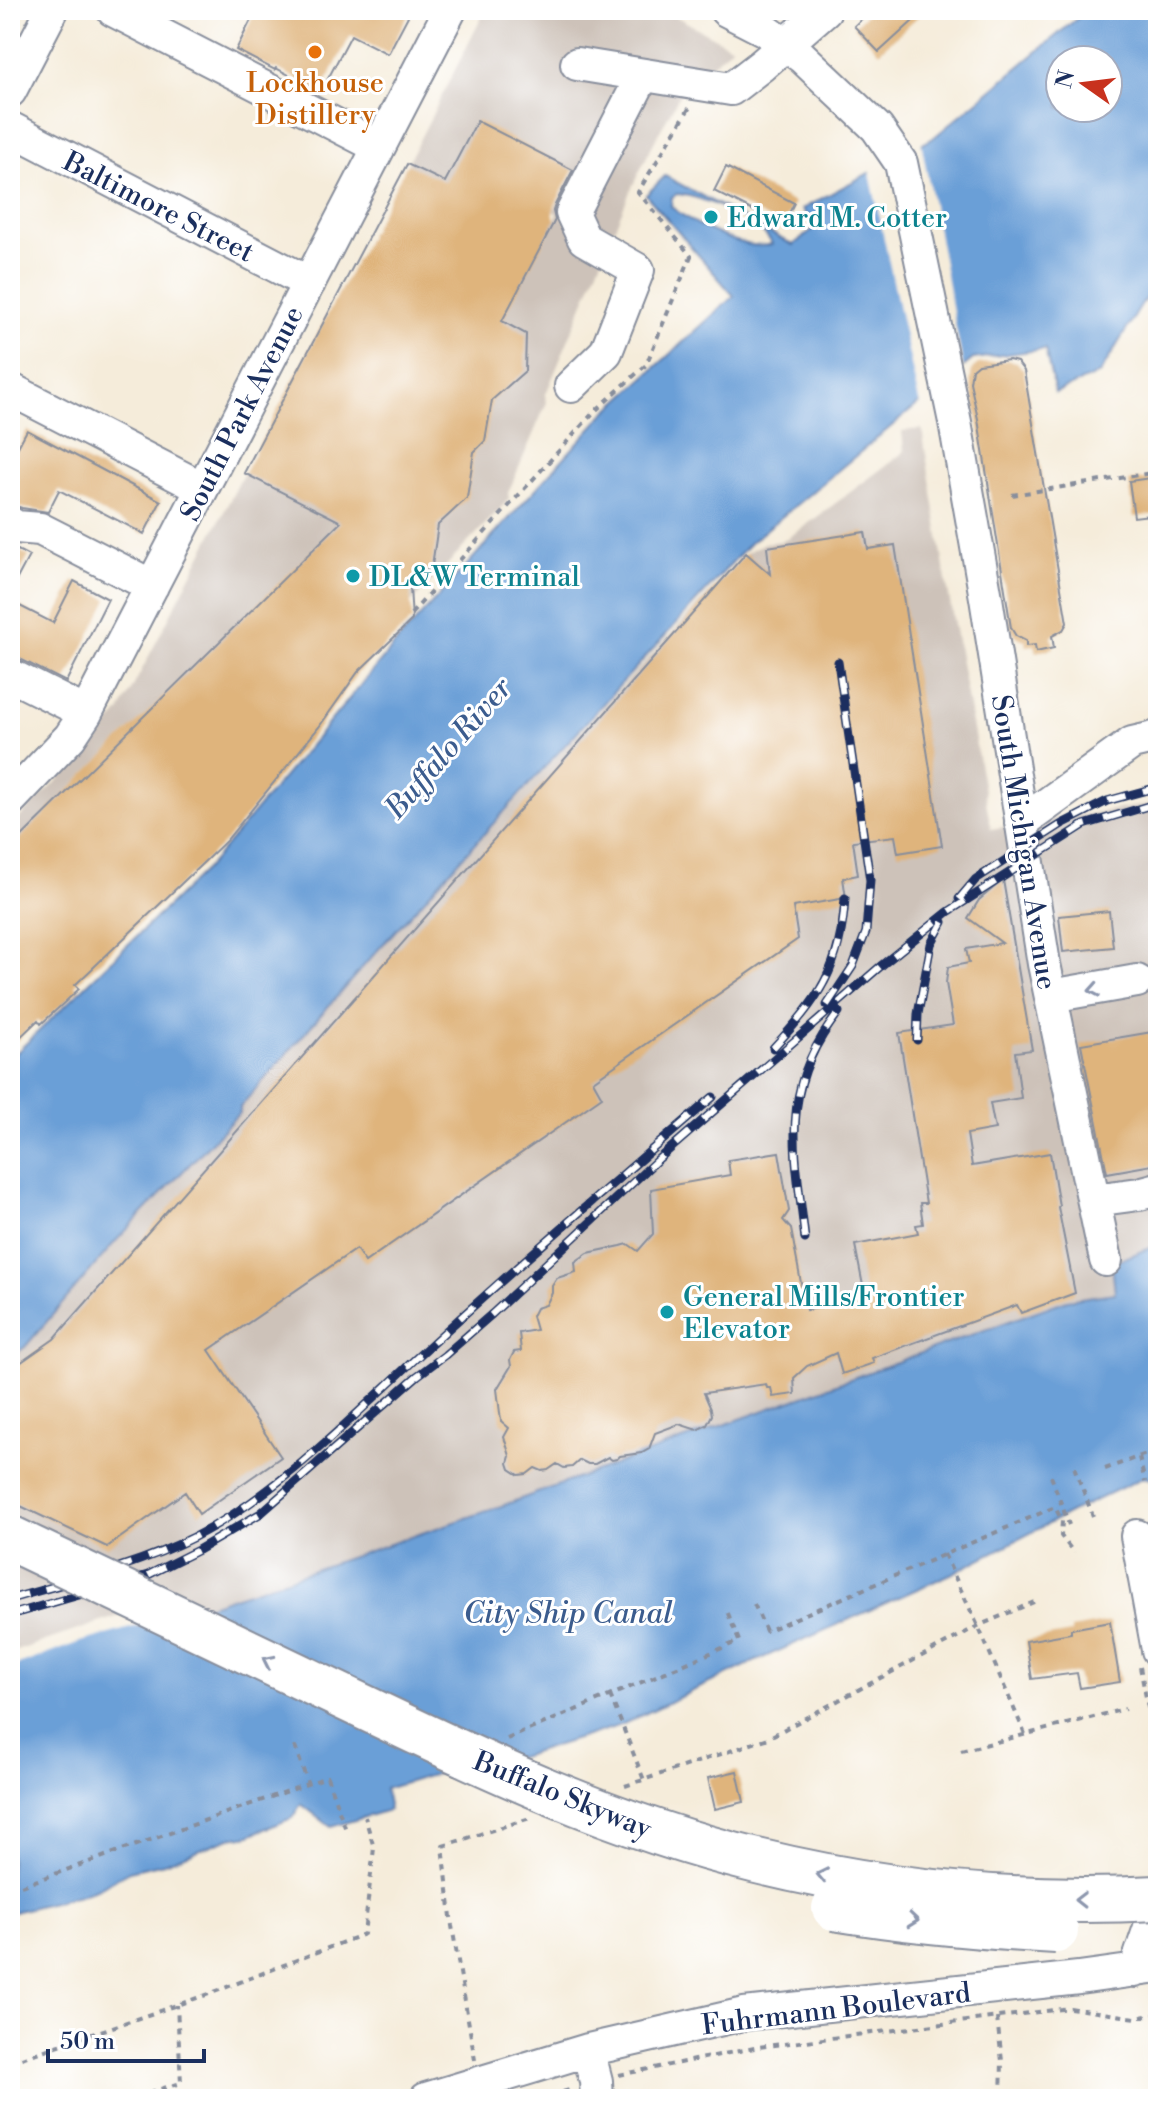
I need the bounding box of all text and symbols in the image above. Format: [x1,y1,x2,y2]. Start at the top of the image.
marker: Lockhouse Distillery [306,43,324,61]
north arrow [1044,44,1124,124]
place label: Lockhouse Distillery [246,66,384,133]
text: N [1051,67,1081,91]
street label: Baltimore Street [56,144,260,270]
place label: Edward M. Cotter [727,201,947,236]
marker: Edward M. Cotter [702,208,720,226]
street label: South Park Avenue [173,300,312,527]
place label: DL&W Terminal [369,560,580,595]
marker: DL&W Terminal [344,567,362,585]
water label: Buffalo River [376,669,521,828]
street label: South Michigan Avenue [983,692,1064,992]
one-way arrow [1087,980,1101,997]
place label: General Mills/Frontier Elevator [683,1280,965,1347]
marker: General Mills/Frontier Elevator [658,1303,676,1321]
water label: City Ship Canal [463,1595,673,1633]
one-way arrow [261,1655,276,1671]
street label: Buffalo Skyway [468,1743,657,1847]
one-way arrow [815,1867,829,1884]
one-way arrow [1073,1892,1086,1909]
one-way arrow [907,1912,920,1929]
street label: Fuhrmann Boulevard [700,1976,973,2043]
scale bar [48,2013,204,2063]
text: 50 m [60,2027,115,2057]

